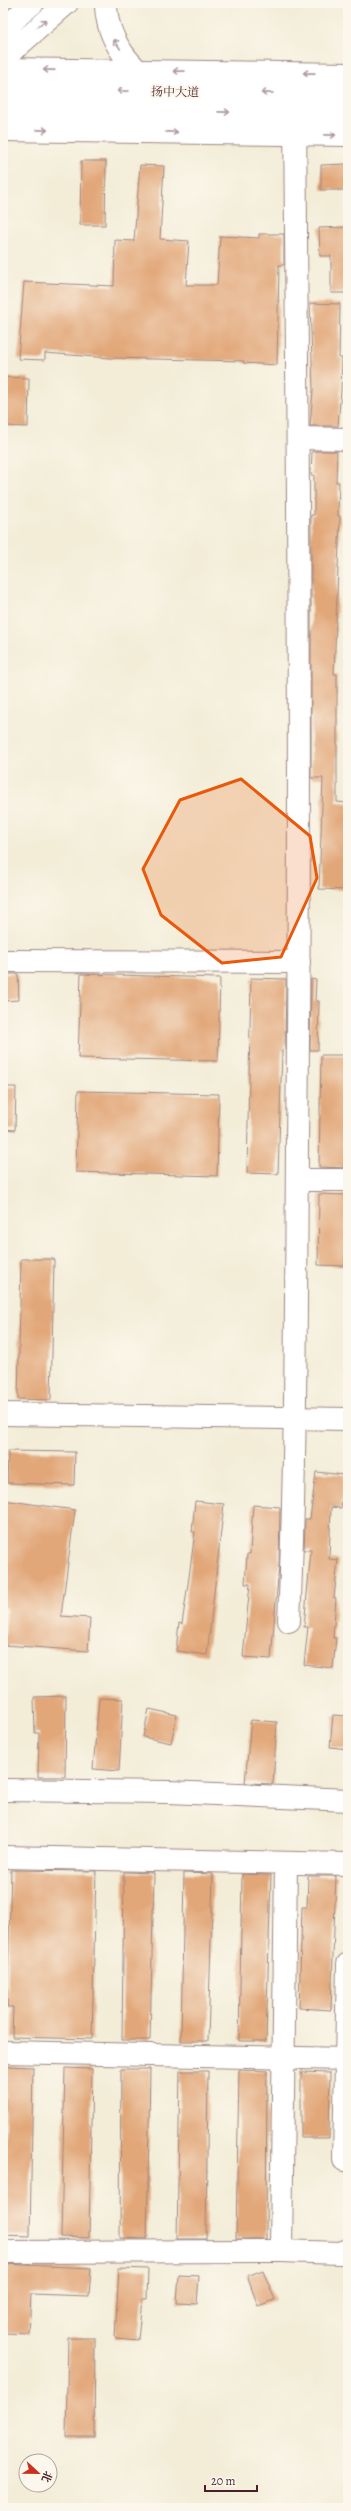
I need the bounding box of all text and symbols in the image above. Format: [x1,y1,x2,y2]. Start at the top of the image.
one-way arrow [37,19,48,28]
one-way arrow [113,39,121,50]
one-way arrow [43,66,56,73]
one-way arrow [173,67,186,75]
one-way arrow [303,69,316,77]
street label: 扬中大道 [151,84,199,100]
one-way arrow [117,88,130,95]
one-way arrow [261,89,274,97]
one-way arrow [217,108,230,116]
one-way arrow [35,126,48,134]
one-way arrow [165,128,178,136]
one-way arrow [323,131,336,138]
north arrow [18,2453,58,2493]
scale bar [205,2467,257,2493]
text: 北 [38,2469,56,2484]
text: 20 m [211,2473,235,2489]

